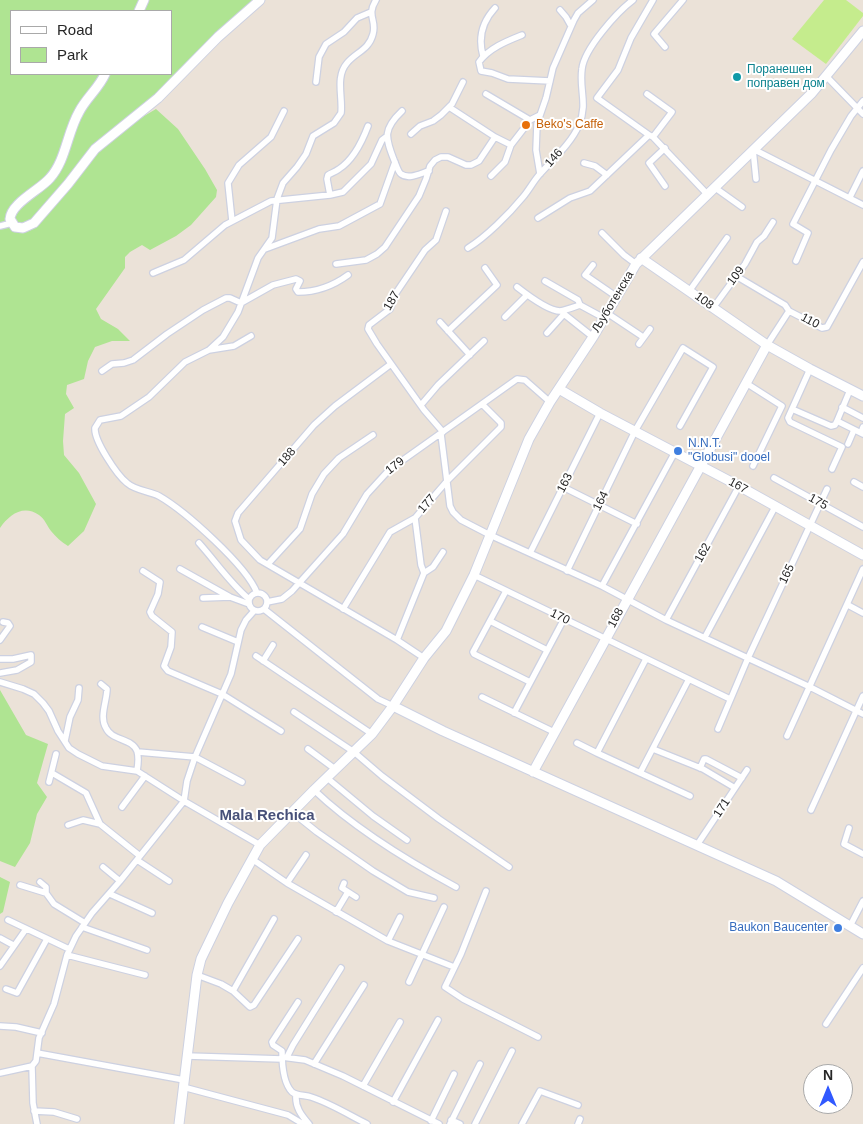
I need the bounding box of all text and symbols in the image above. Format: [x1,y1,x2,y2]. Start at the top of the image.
legend [10,10,172,75]
text: Road [57,21,93,38]
text: Park [57,46,88,63]
place label: Поранешен поправен дом [747,63,825,91]
marker: Поранешен поправен дом [731,71,743,83]
place label: Beko's Caffe [536,118,603,132]
marker: Beko's Caffe [520,119,532,131]
street label: 146 [542,146,566,170]
street label: 109 [724,264,748,288]
street label: Љуботенска [589,269,637,335]
street label: 187 [381,289,403,313]
street label: 108 [692,289,716,313]
street label: 110 [798,310,822,332]
place label: N.N.T. "Globusi" dooel [688,437,770,465]
street label: 188 [275,445,299,469]
marker: N.N.T. "Globusi" dooel [672,445,684,457]
street label: 179 [383,454,407,478]
street label: 163 [554,471,576,495]
street label: 167 [726,475,750,497]
street label: 164 [590,489,612,513]
street label: 175 [806,491,830,513]
street label: 177 [415,492,439,516]
street label: 162 [692,541,714,565]
street label: 165 [776,562,798,586]
street label: 170 [548,606,572,628]
street label: 168 [605,606,627,630]
street label: 171 [710,796,734,820]
district label: Mala Rechica [219,807,315,825]
place label: Baukon Baucenter [729,921,828,935]
marker: Baukon Baucenter [832,922,844,934]
north arrow [803,1064,853,1114]
text: N [823,1067,833,1083]

